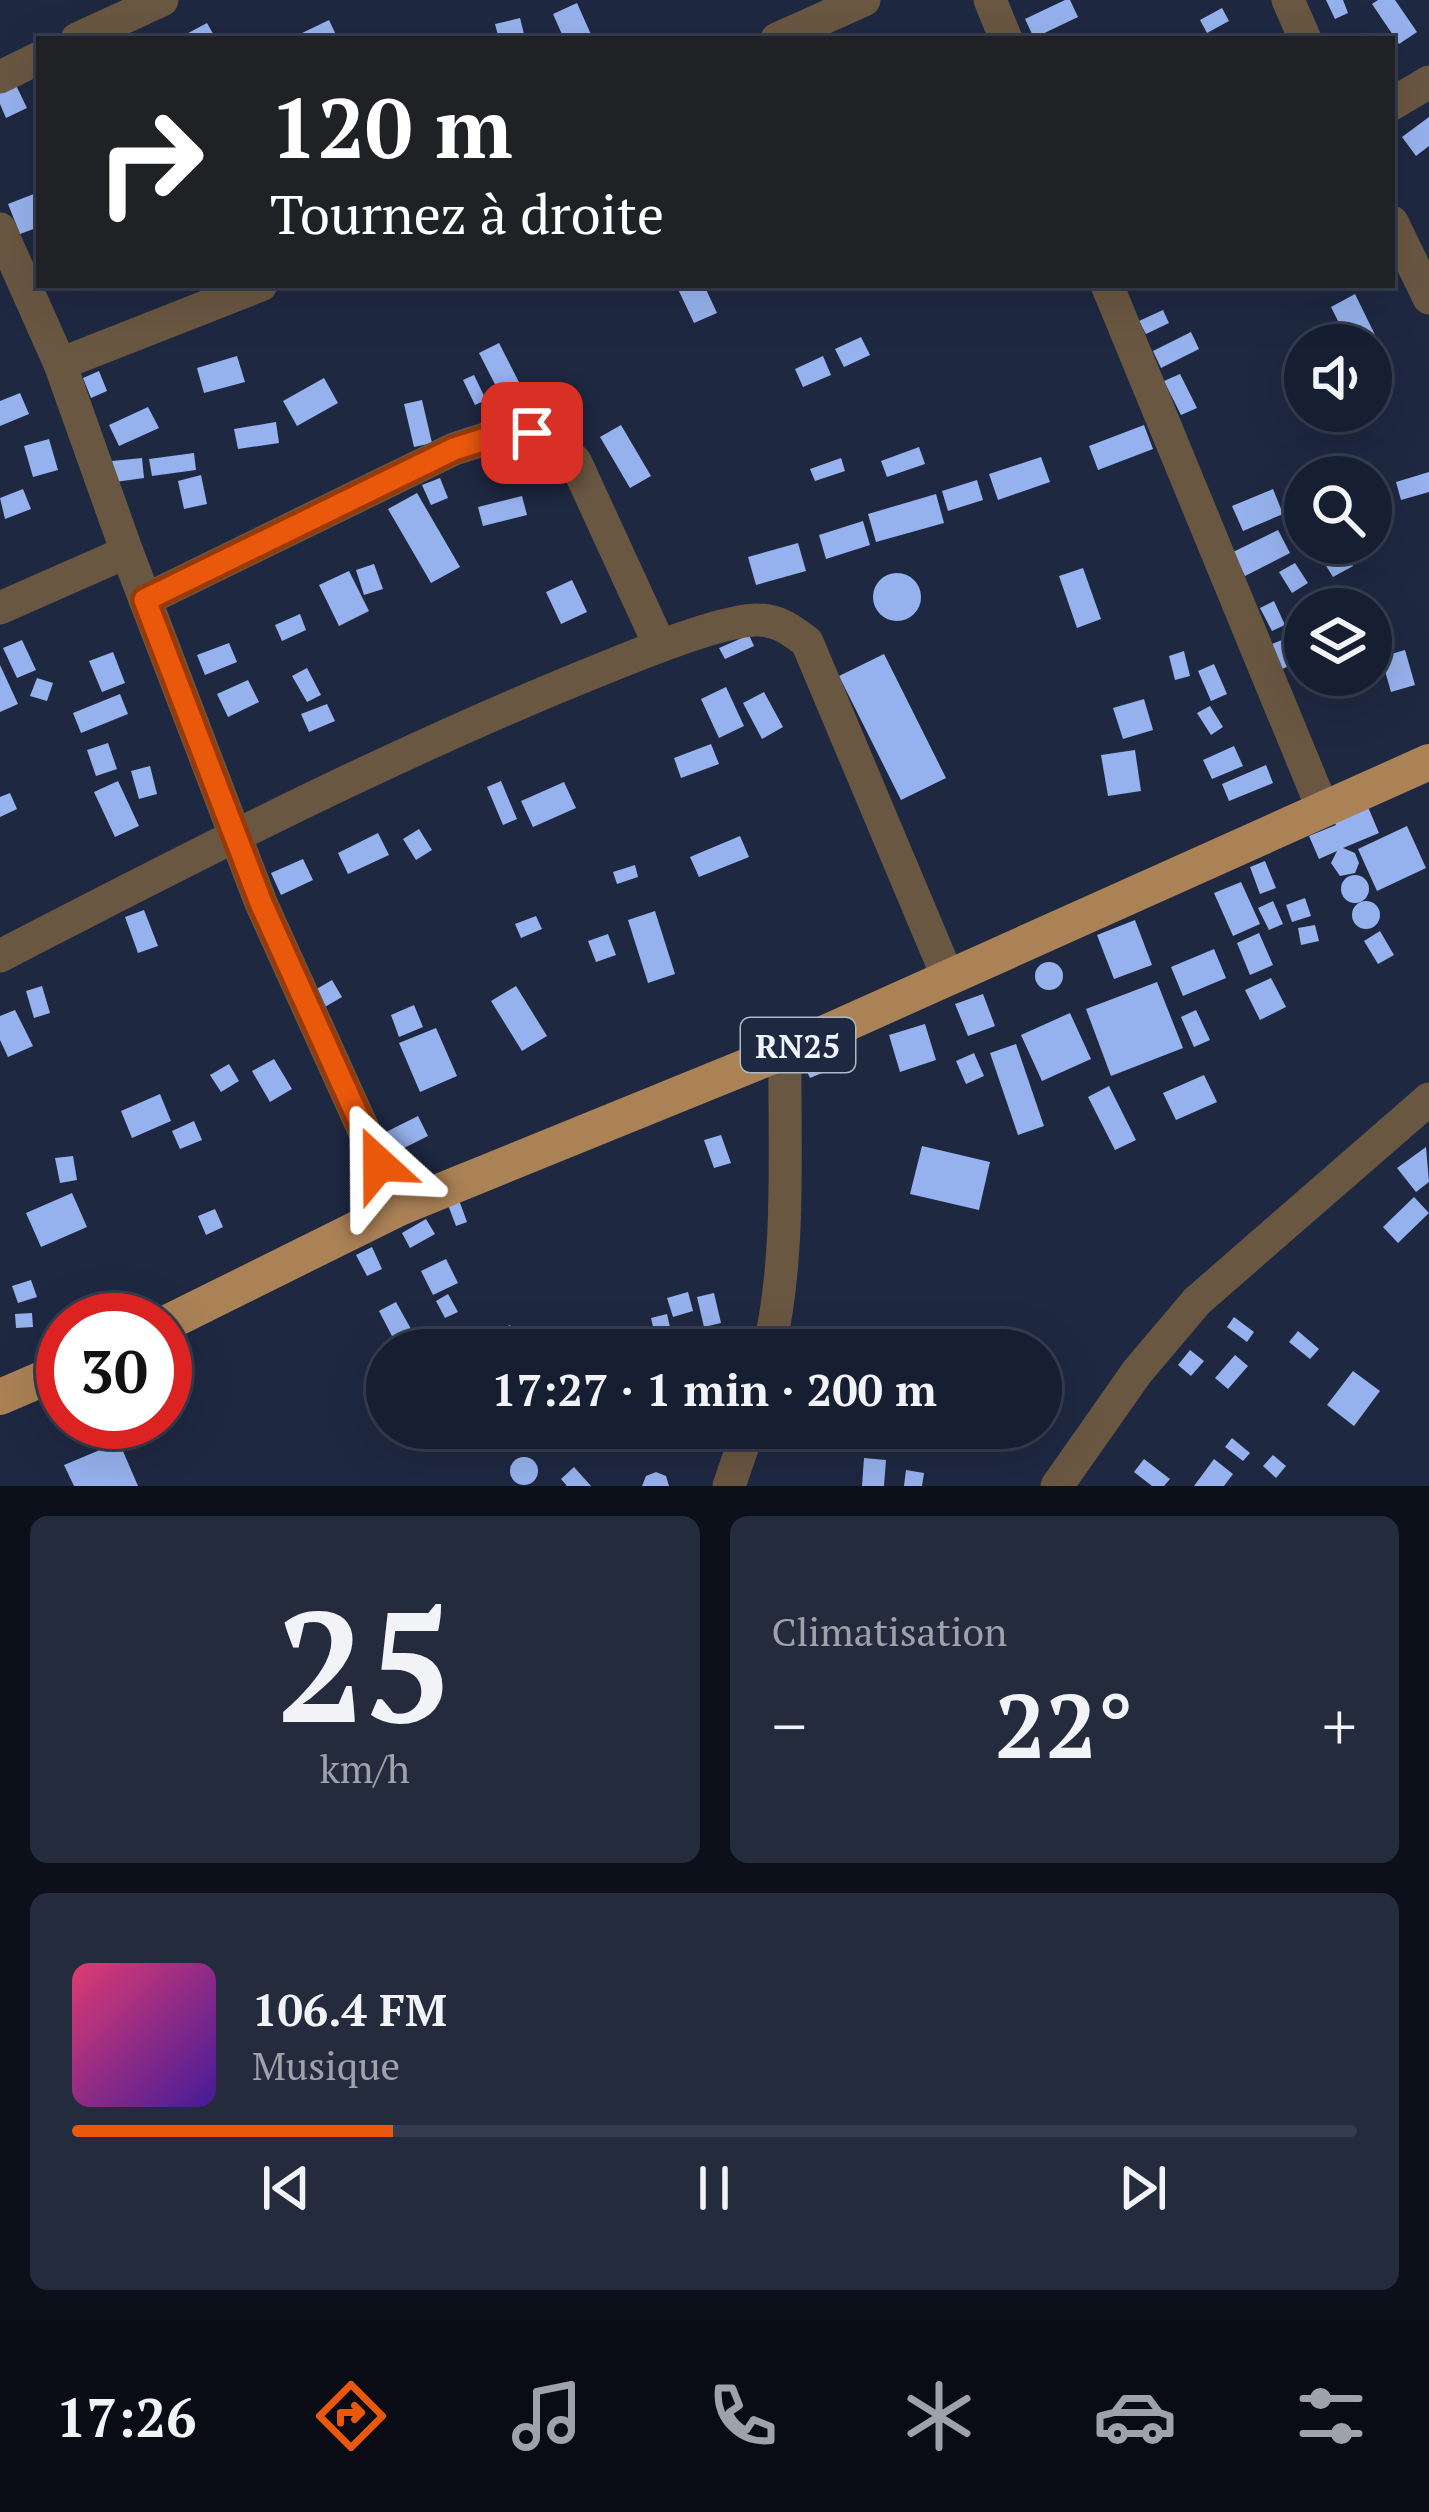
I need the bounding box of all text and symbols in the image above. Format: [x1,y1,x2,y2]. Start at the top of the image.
text: 120 m [270,71,513,182]
icon: right [72,84,228,240]
text: Tournez à droite [270,178,664,249]
map controls [1284,324,1392,696]
button: sound [1284,324,1392,432]
pin [481,382,583,484]
icon: arrive [499,400,565,466]
button: search [1284,456,1392,564]
button: layers [1284,588,1392,696]
road number: RN25 [741,1018,855,1072]
position arrow [316,1101,442,1227]
speed limit sign: 30 [36,1293,192,1449]
text: 17:27 · 1 min · 200 m [491,1359,937,1419]
text: 25 [277,1560,453,1767]
text: Climatisation [772,1605,1007,1657]
text: 22° [995,1664,1134,1784]
text: − [772,1681,807,1769]
text: + [1322,1681,1357,1769]
text: km/h [320,1742,410,1794]
text: 106.4 FM [252,1979,447,2039]
text: Musique [252,2039,400,2091]
icon: previous [253,2155,319,2221]
icon: pause [681,2155,747,2221]
icon: next [1110,2155,1176,2221]
icon: directions [309,2374,393,2458]
icon: music [505,2374,589,2458]
icon: phone [701,2374,785,2458]
icon: climate [897,2374,981,2458]
icon: car [1093,2374,1177,2458]
icon: filters [1289,2374,1373,2458]
text: 17:26 [56,2381,197,2452]

